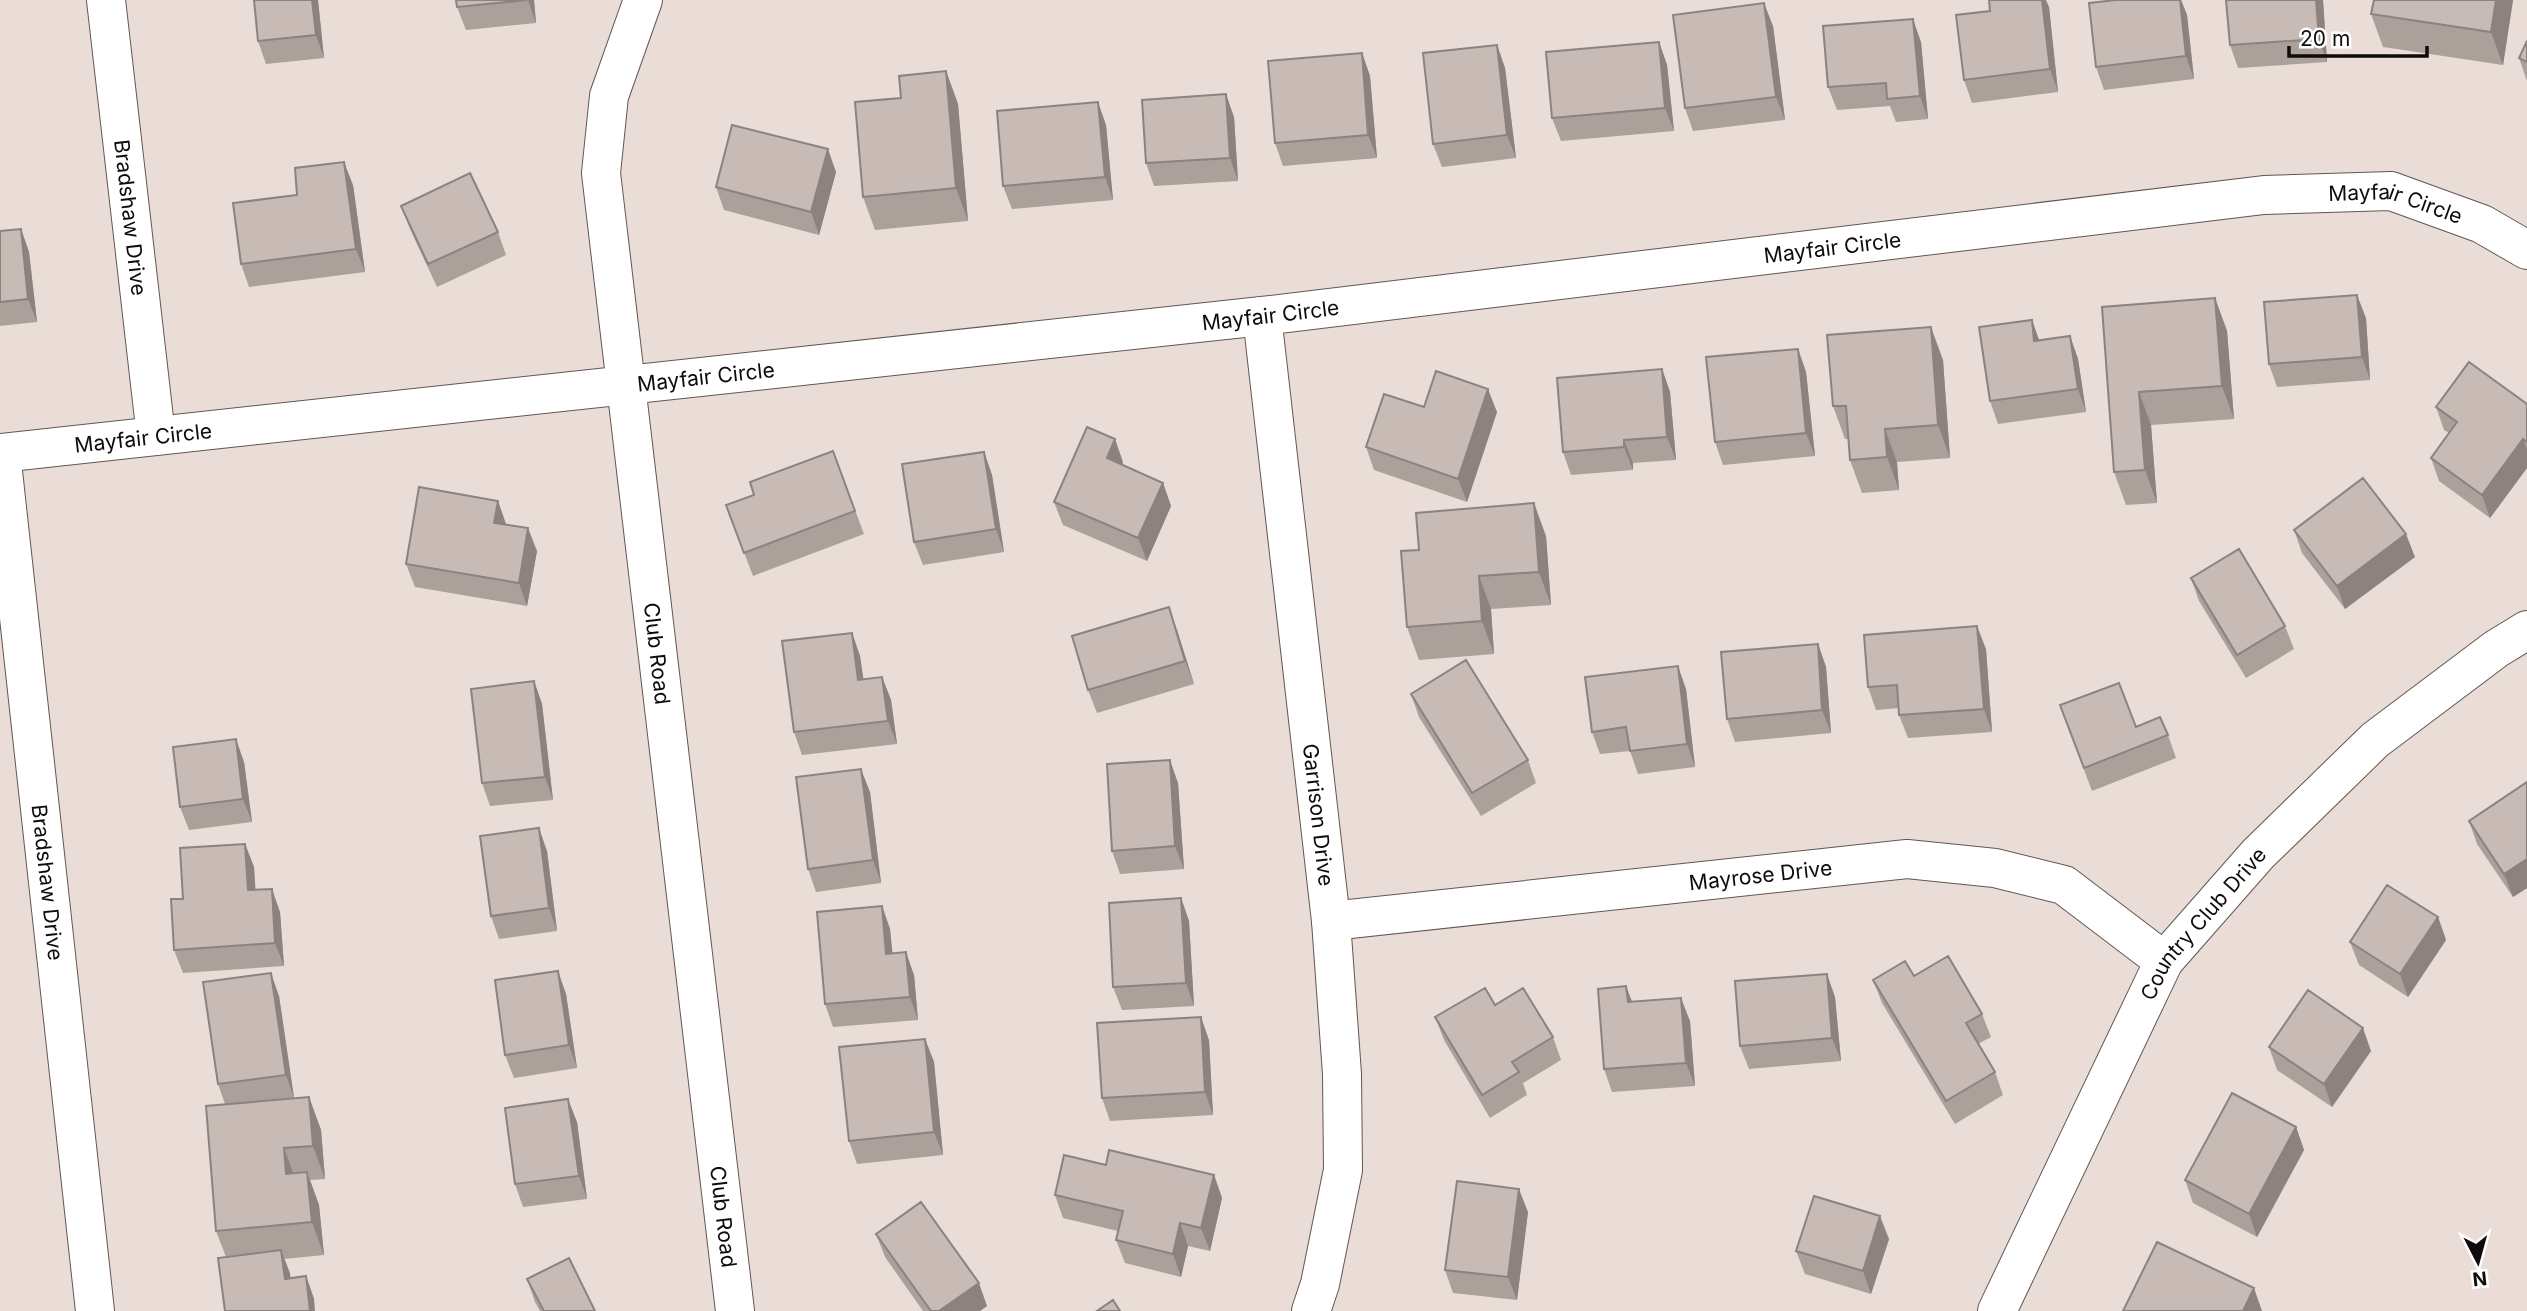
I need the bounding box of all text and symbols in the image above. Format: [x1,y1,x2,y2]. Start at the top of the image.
scale bar [2289,14,2427,58]
text: 20 m [2300,26,2350,51]
street label: Bradshaw Drive [110,138,152,297]
street label: Mayfair Circle [2328,179,2466,228]
street label: Mayfair Circle [1762,226,1902,268]
street label: Mayfair Circle [1201,294,1341,335]
street label: Mayfair Circle [636,356,776,396]
street label: Mayfair Circle [73,418,213,457]
street label: Club Road [639,601,676,706]
street label: Garrison Drive [1298,742,1339,887]
street label: Bradshaw Drive [27,803,69,962]
street label: Country Club Drive [2135,842,2271,1004]
street label: Mayrose Drive [1688,855,1833,895]
street label: Club Road [705,1164,742,1269]
north arrow [2443,1227,2513,1297]
text: N [2471,1266,2488,1291]

